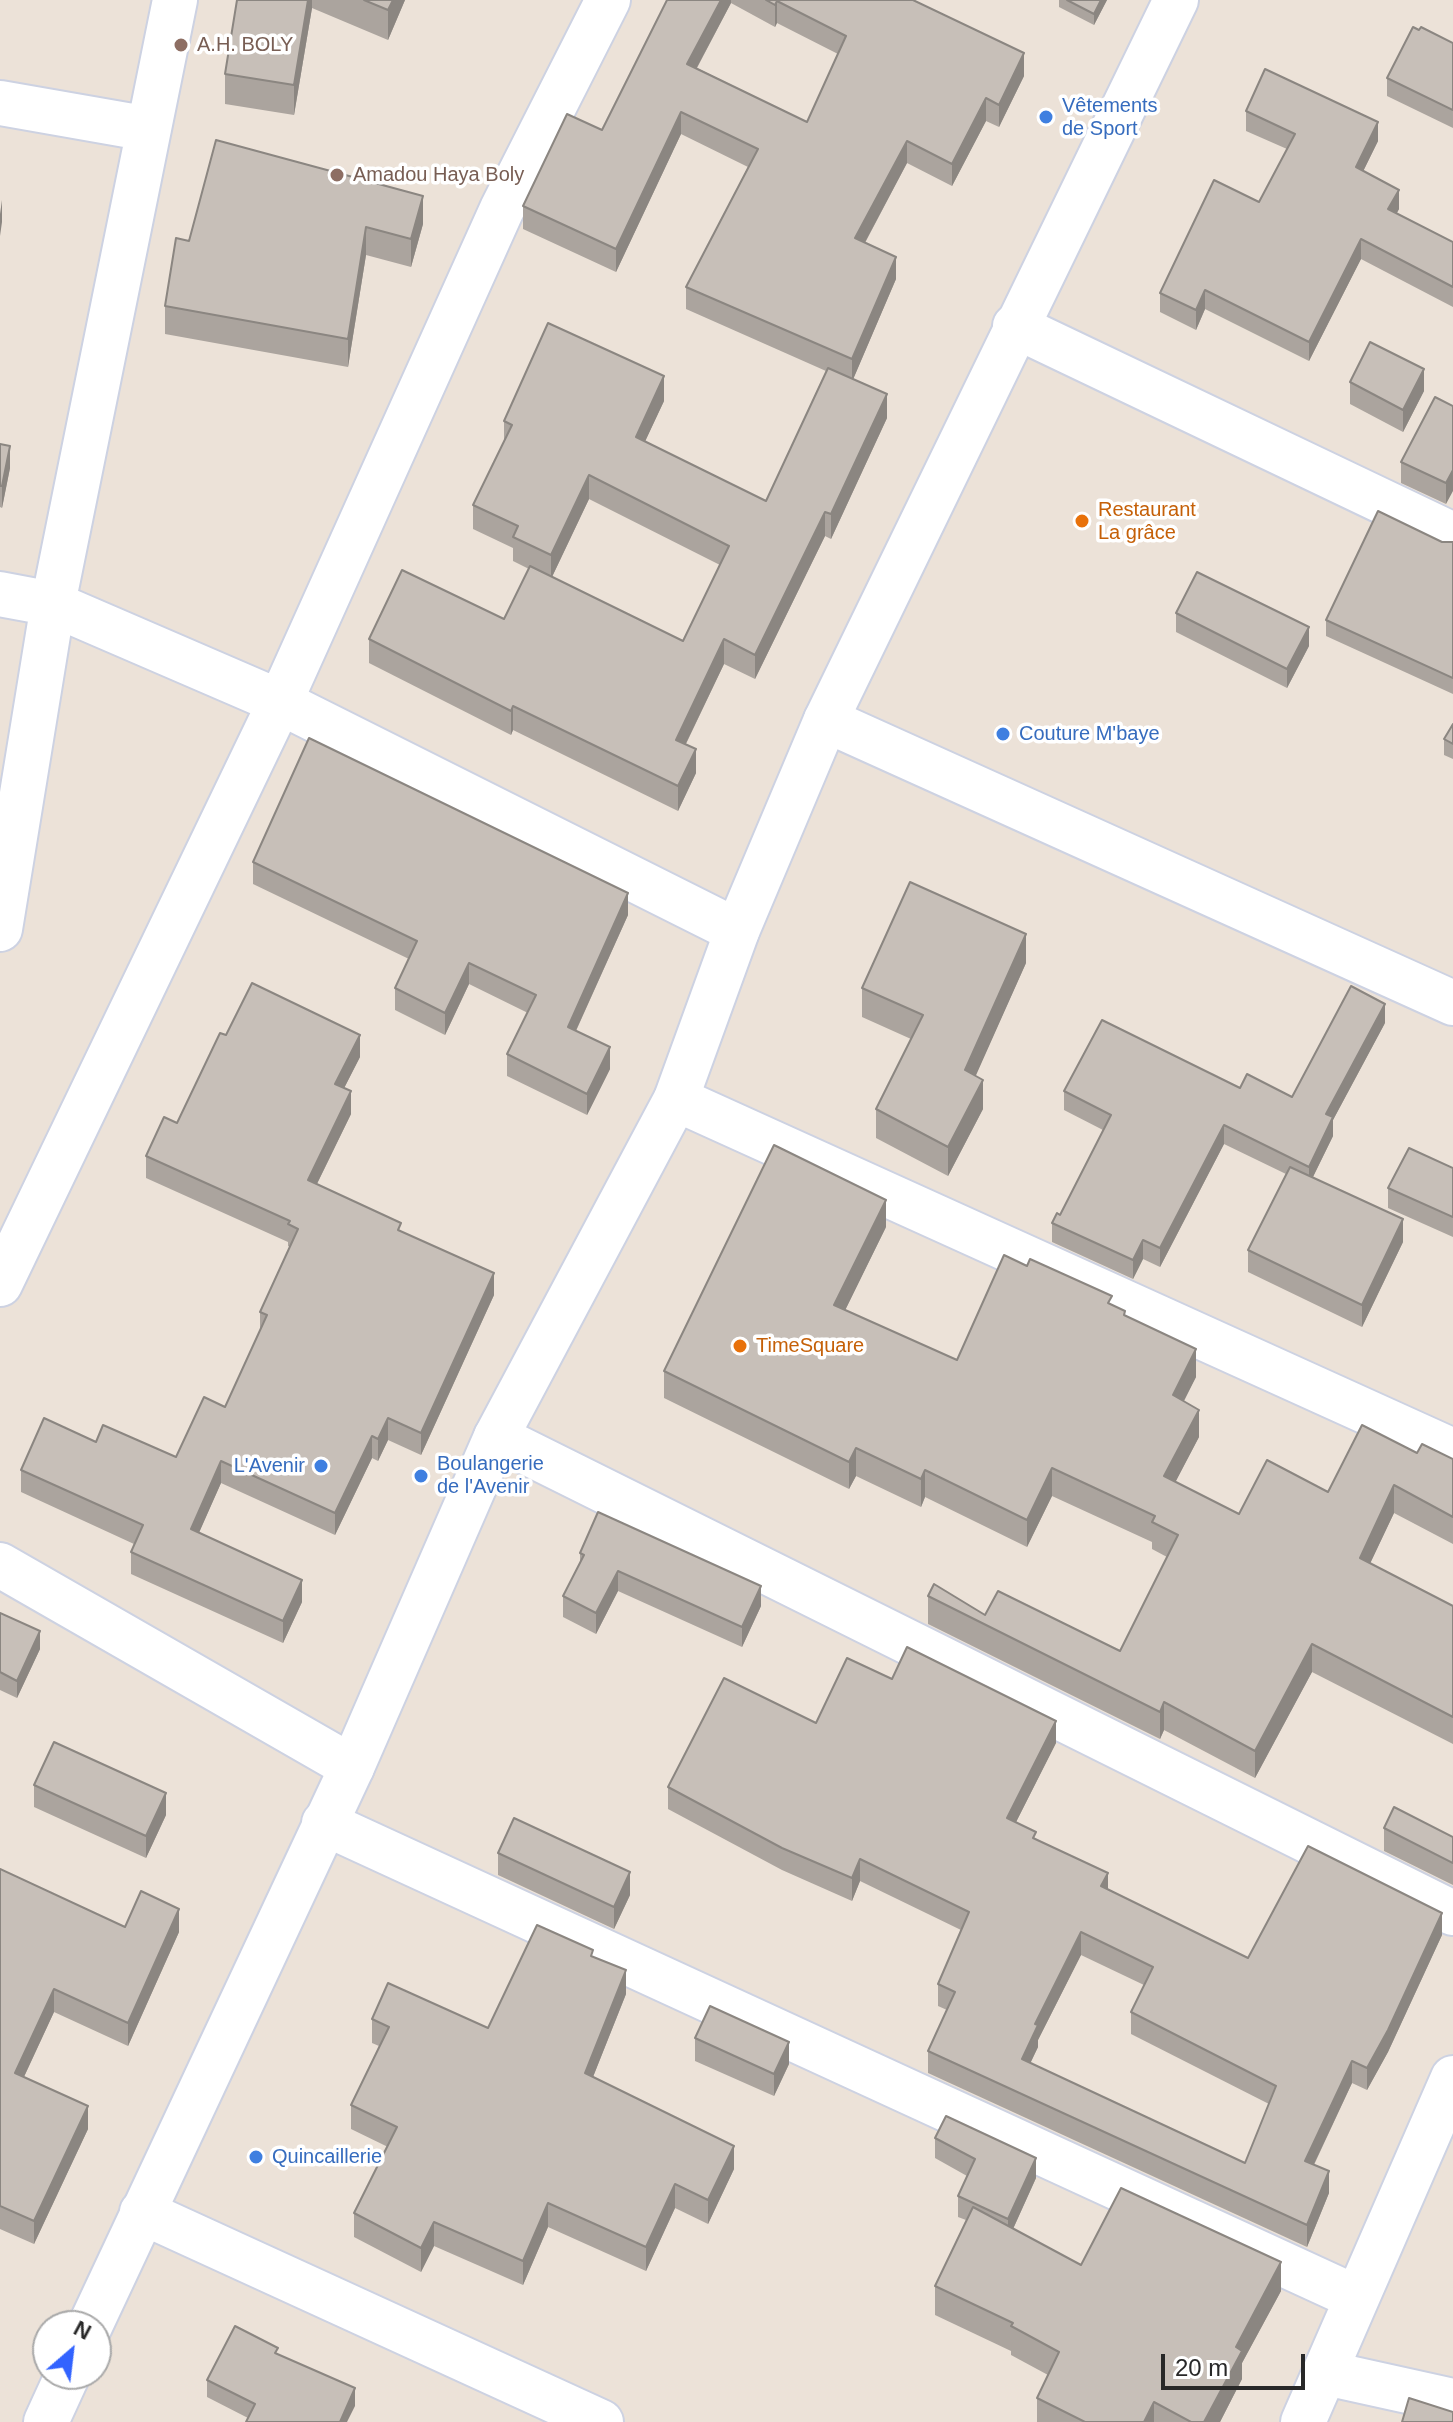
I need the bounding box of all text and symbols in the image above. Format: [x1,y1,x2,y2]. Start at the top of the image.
place label: A.H. BOLY [197,33,293,57]
marker: A.H. BOLY [172,36,190,54]
place label: Vêtements de Sport [1062,94,1158,141]
marker: Vêtements de Sport [1037,108,1055,126]
place label: Amadou Haya Boly [353,163,524,187]
marker: Amadou Haya Boly [328,166,346,184]
place label: Restaurant La grâce [1098,498,1196,545]
marker: Restaurant La grâce [1073,512,1091,530]
place label: Couture M'baye [1019,722,1160,746]
marker: Couture M'baye [994,725,1012,743]
place label: TimeSquare [756,1334,864,1358]
marker: TimeSquare [731,1337,749,1355]
place label: Boulangerie de l'Avenir [437,1452,544,1499]
place label: L'Avenir [234,1454,305,1478]
marker: L'Avenir [312,1457,330,1475]
marker: Boulangerie de l'Avenir [412,1467,430,1485]
place label: Quincaillerie [272,2145,382,2169]
marker: Quincaillerie [247,2148,265,2166]
north arrow [32,2310,112,2390]
text: N [70,2315,95,2345]
scale bar [1165,2338,1309,2388]
text: 20 m [1175,2354,1228,2381]

